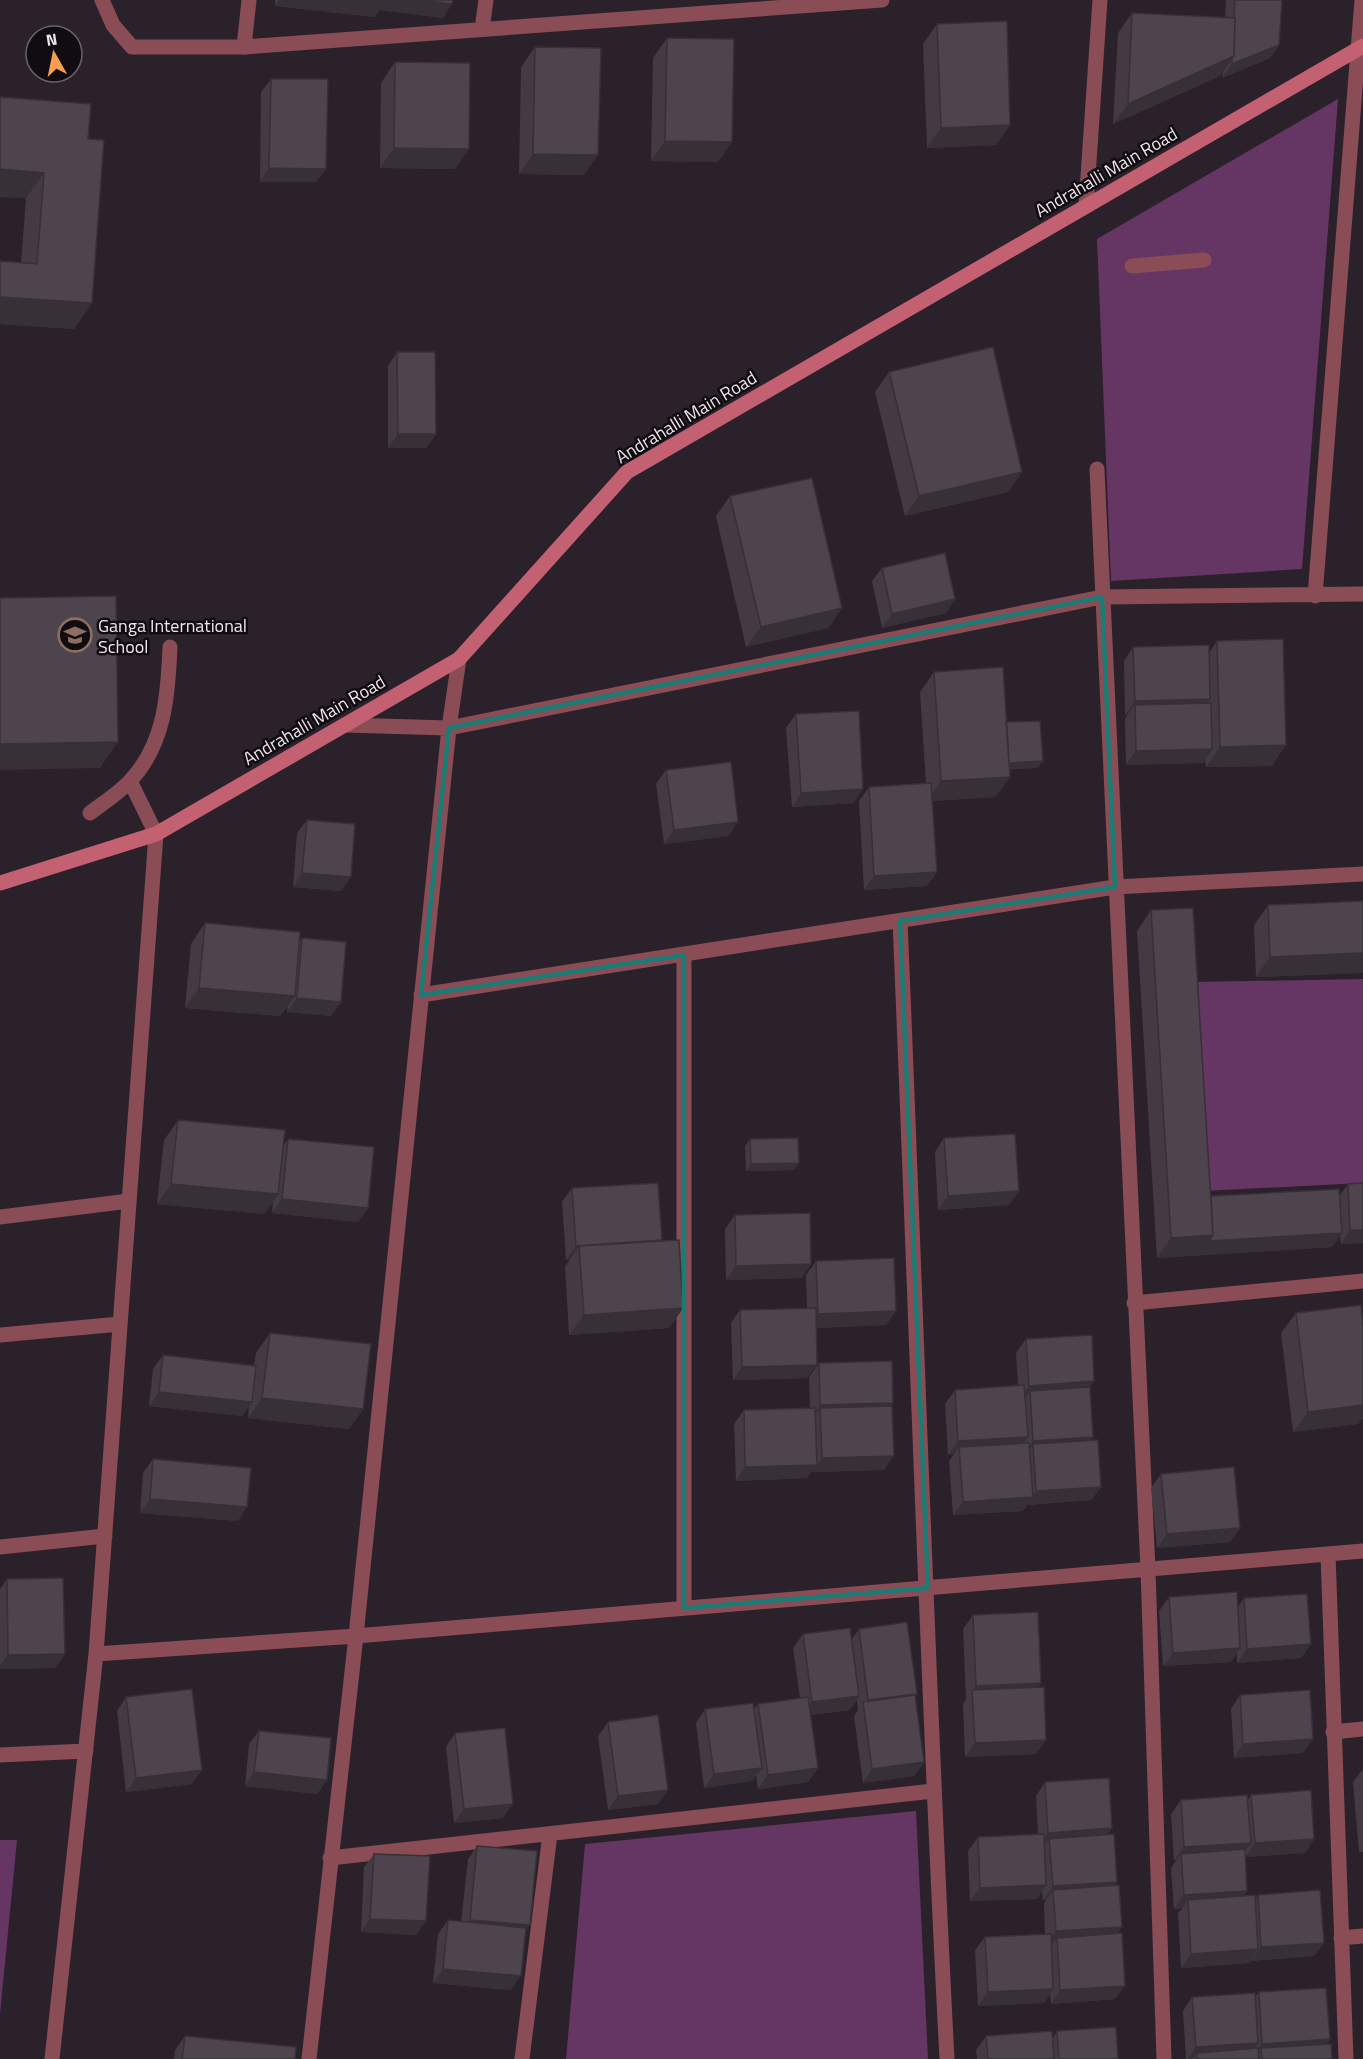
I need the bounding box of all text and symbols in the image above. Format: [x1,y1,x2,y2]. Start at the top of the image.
north arrow [24,24,84,84]
text: N [44,26,59,52]
street label: Andrahalli Main Road [1030,120,1182,224]
street label: Andrahalli Main Road [610,364,762,470]
place label: Ganga International School [98,612,247,660]
school or university icon: Ganga International School [57,617,93,653]
street label: Andrahalli Main Road [238,668,390,772]

